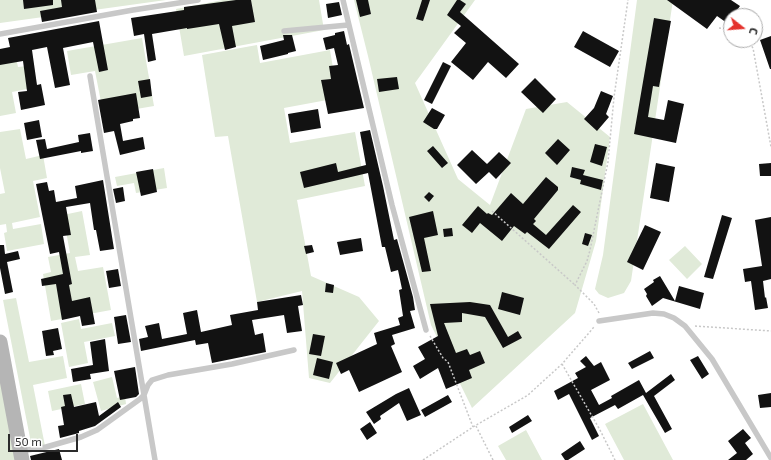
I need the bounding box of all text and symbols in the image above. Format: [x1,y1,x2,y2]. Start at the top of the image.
north arrow [723,8,763,48]
text: С [747,26,761,36]
scale bar [10,426,80,452]
text: 50 m [15,434,42,448]

